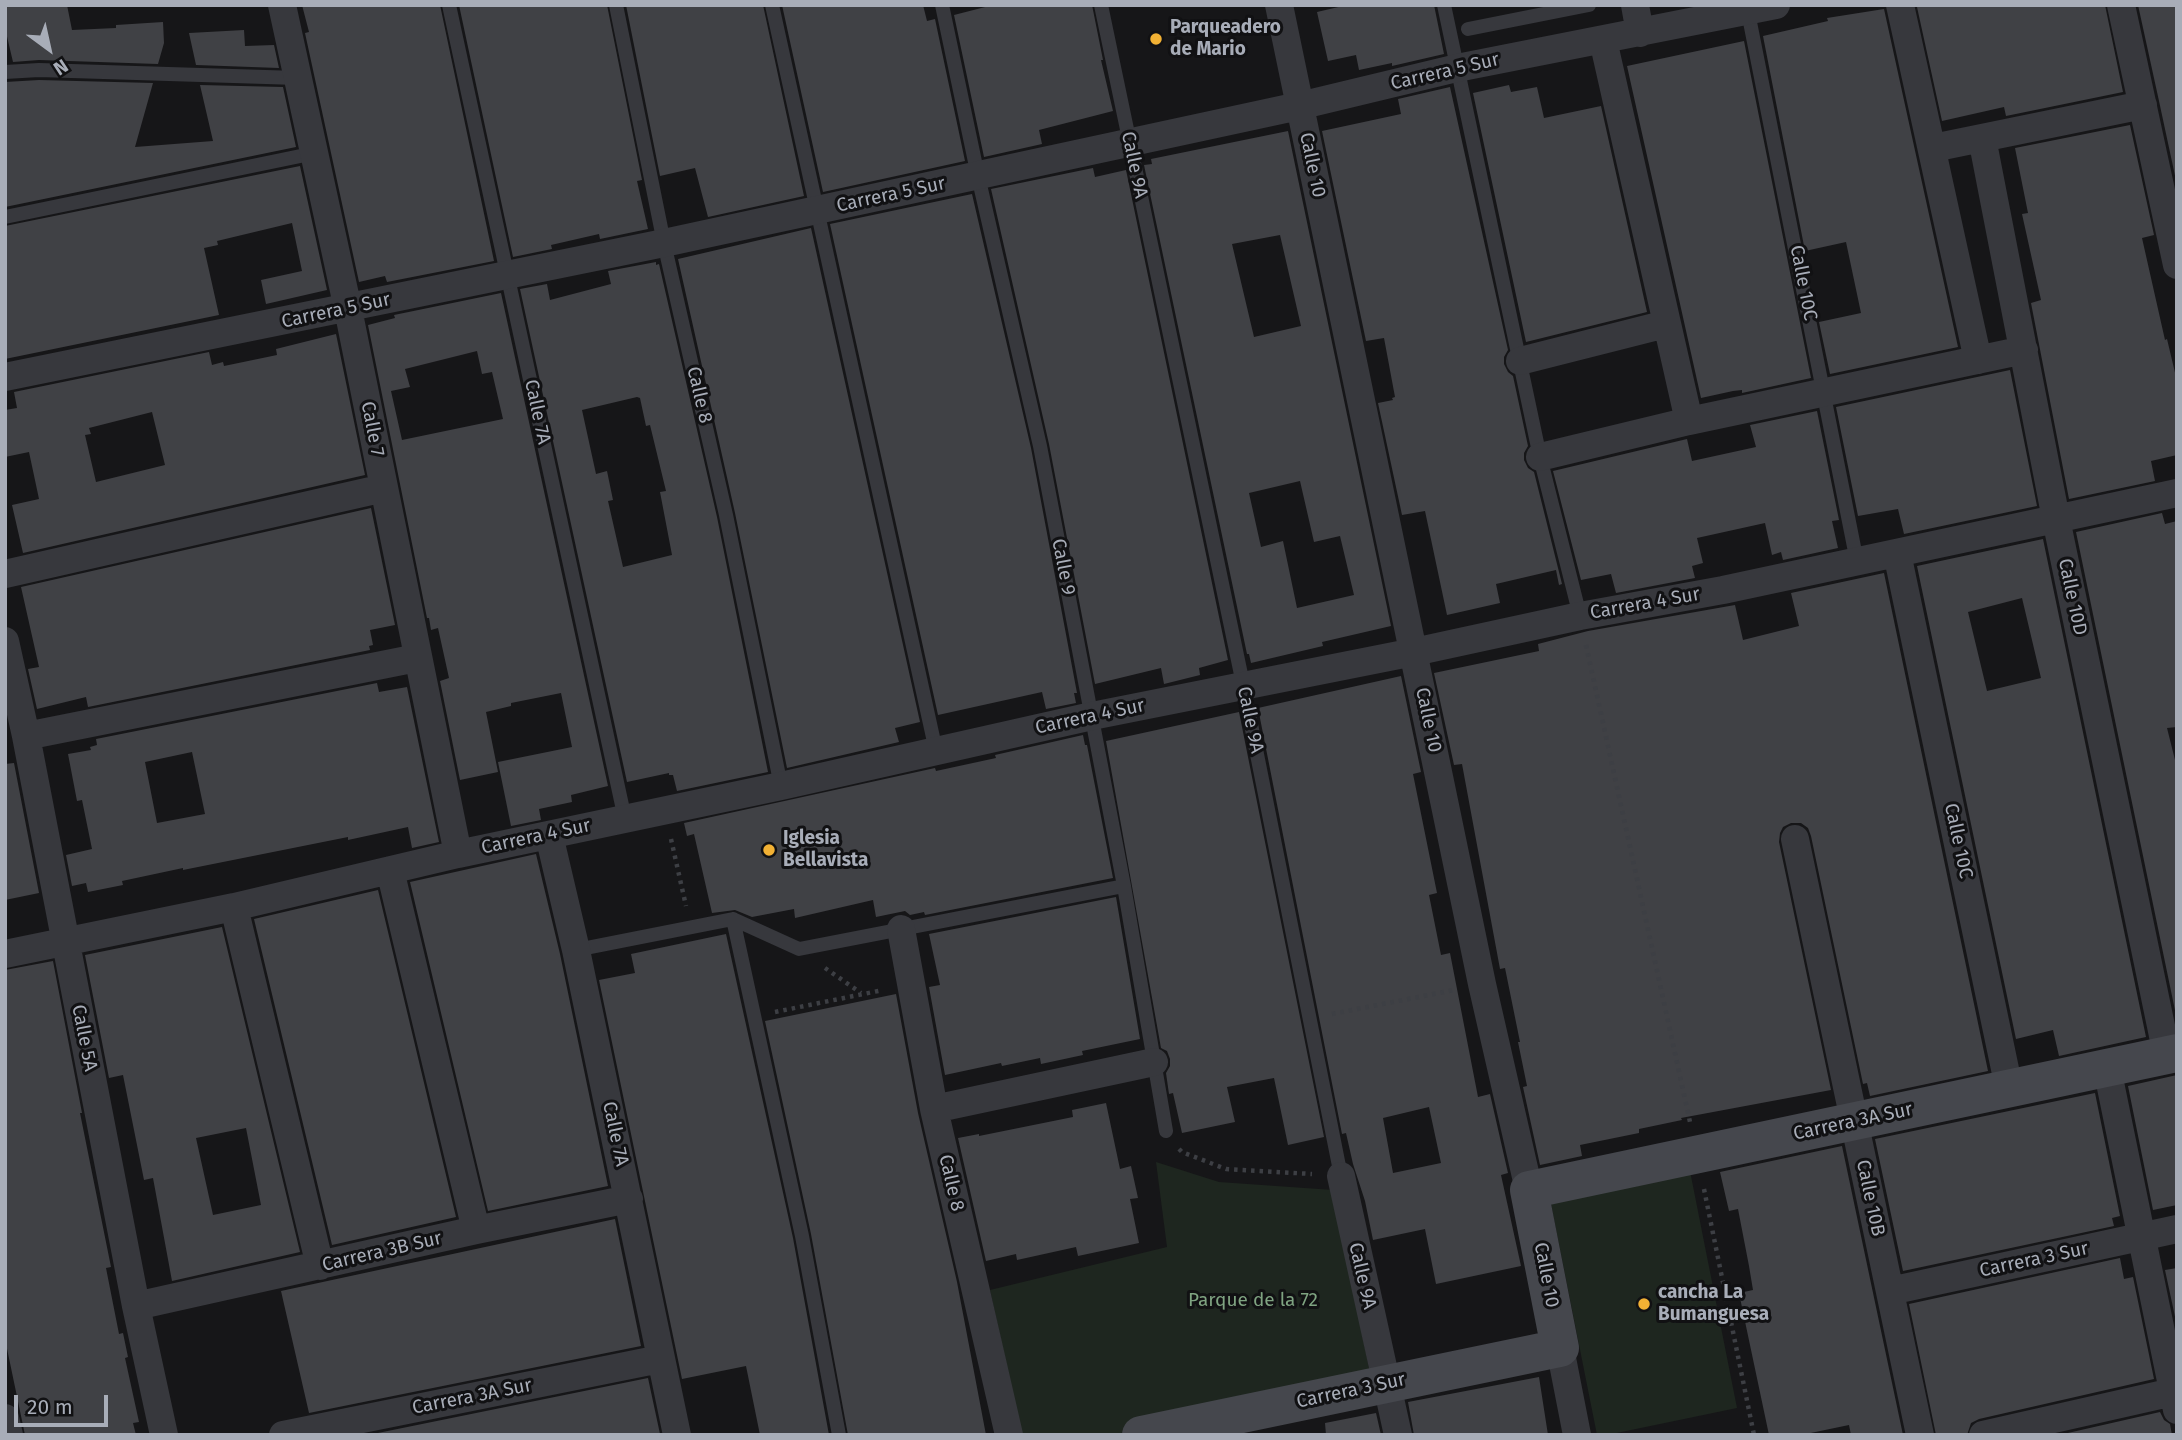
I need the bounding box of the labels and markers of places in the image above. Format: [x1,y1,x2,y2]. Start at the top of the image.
place label: Parqueadero de Mario [1170,17,1281,61]
marker: Parqueadero de Mario [1148,31,1164,47]
place label: Iglesia Bellavista [783,828,868,872]
marker: Iglesia Bellavista [761,842,777,858]
place label: cancha La Bumanguesa [1658,1282,1769,1326]
marker: cancha La Bumanguesa [1636,1296,1652,1312]

